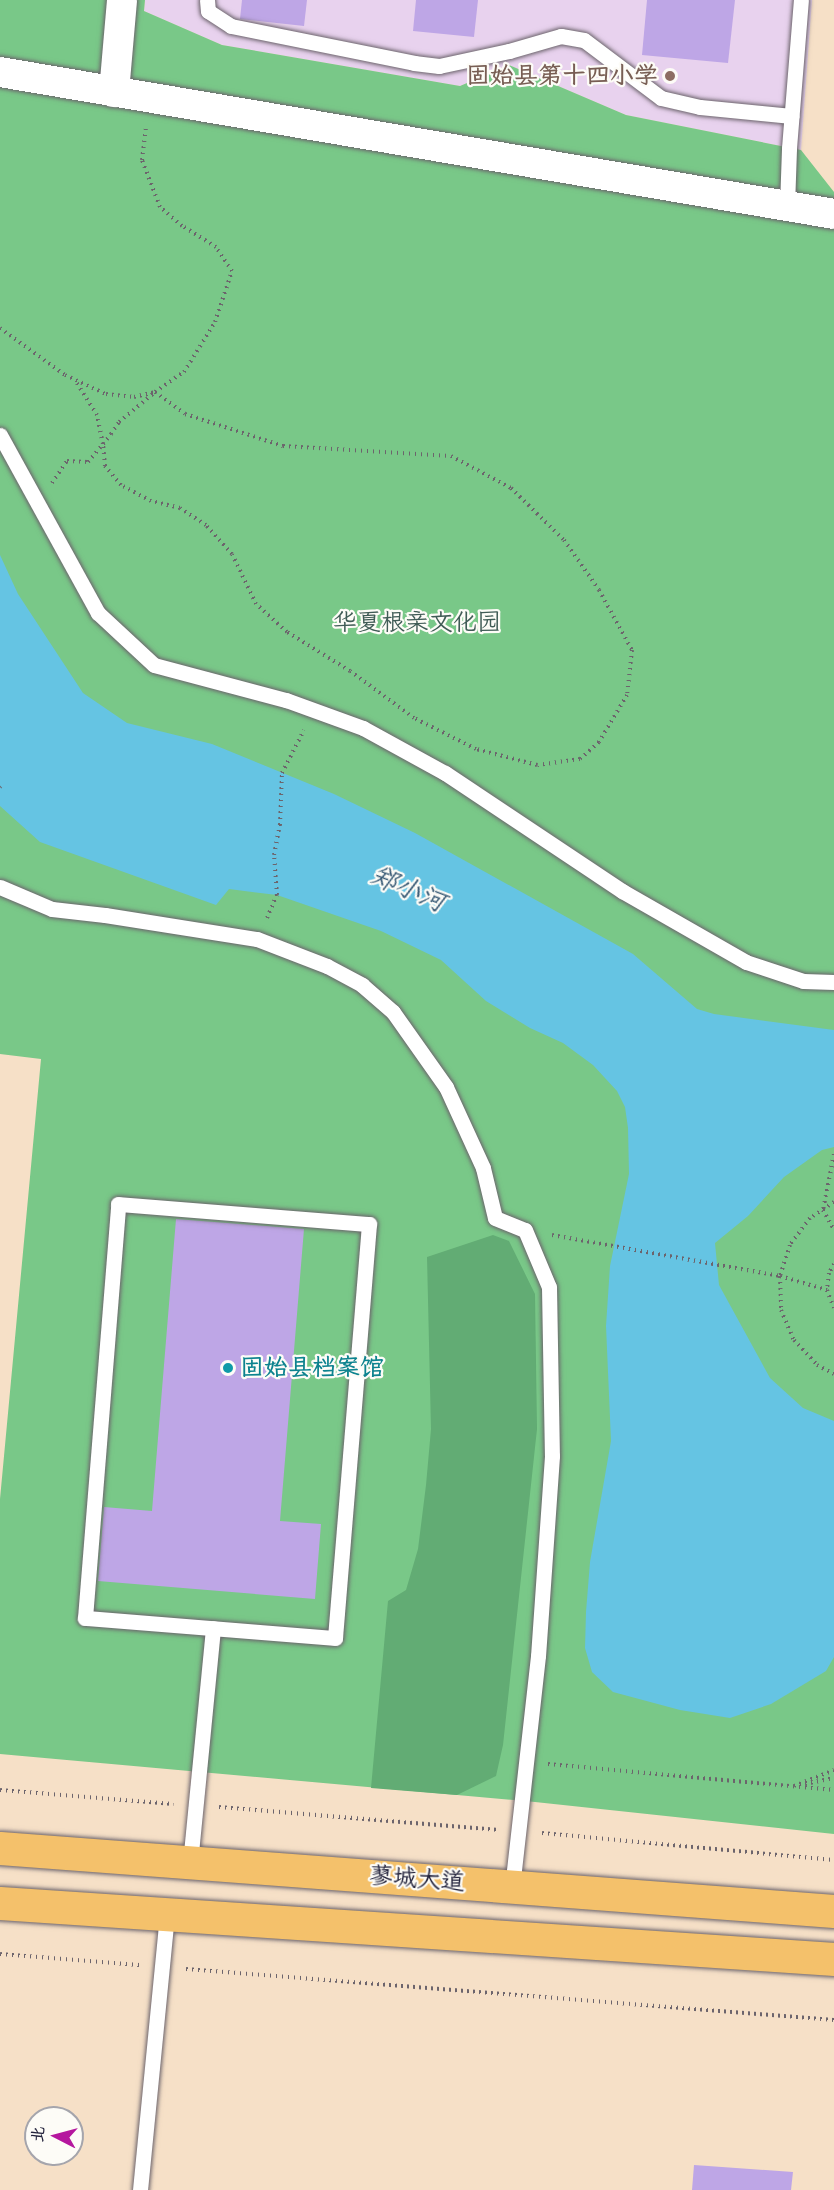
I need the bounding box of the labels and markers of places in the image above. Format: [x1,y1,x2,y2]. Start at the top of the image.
place label: 固始县第十四小学 [466,62,658,90]
marker: 固始县第十四小学 [663,69,677,83]
place label: 固始县档案馆 [240,1354,384,1382]
marker: 固始县档案馆 [221,1361,235,1375]

